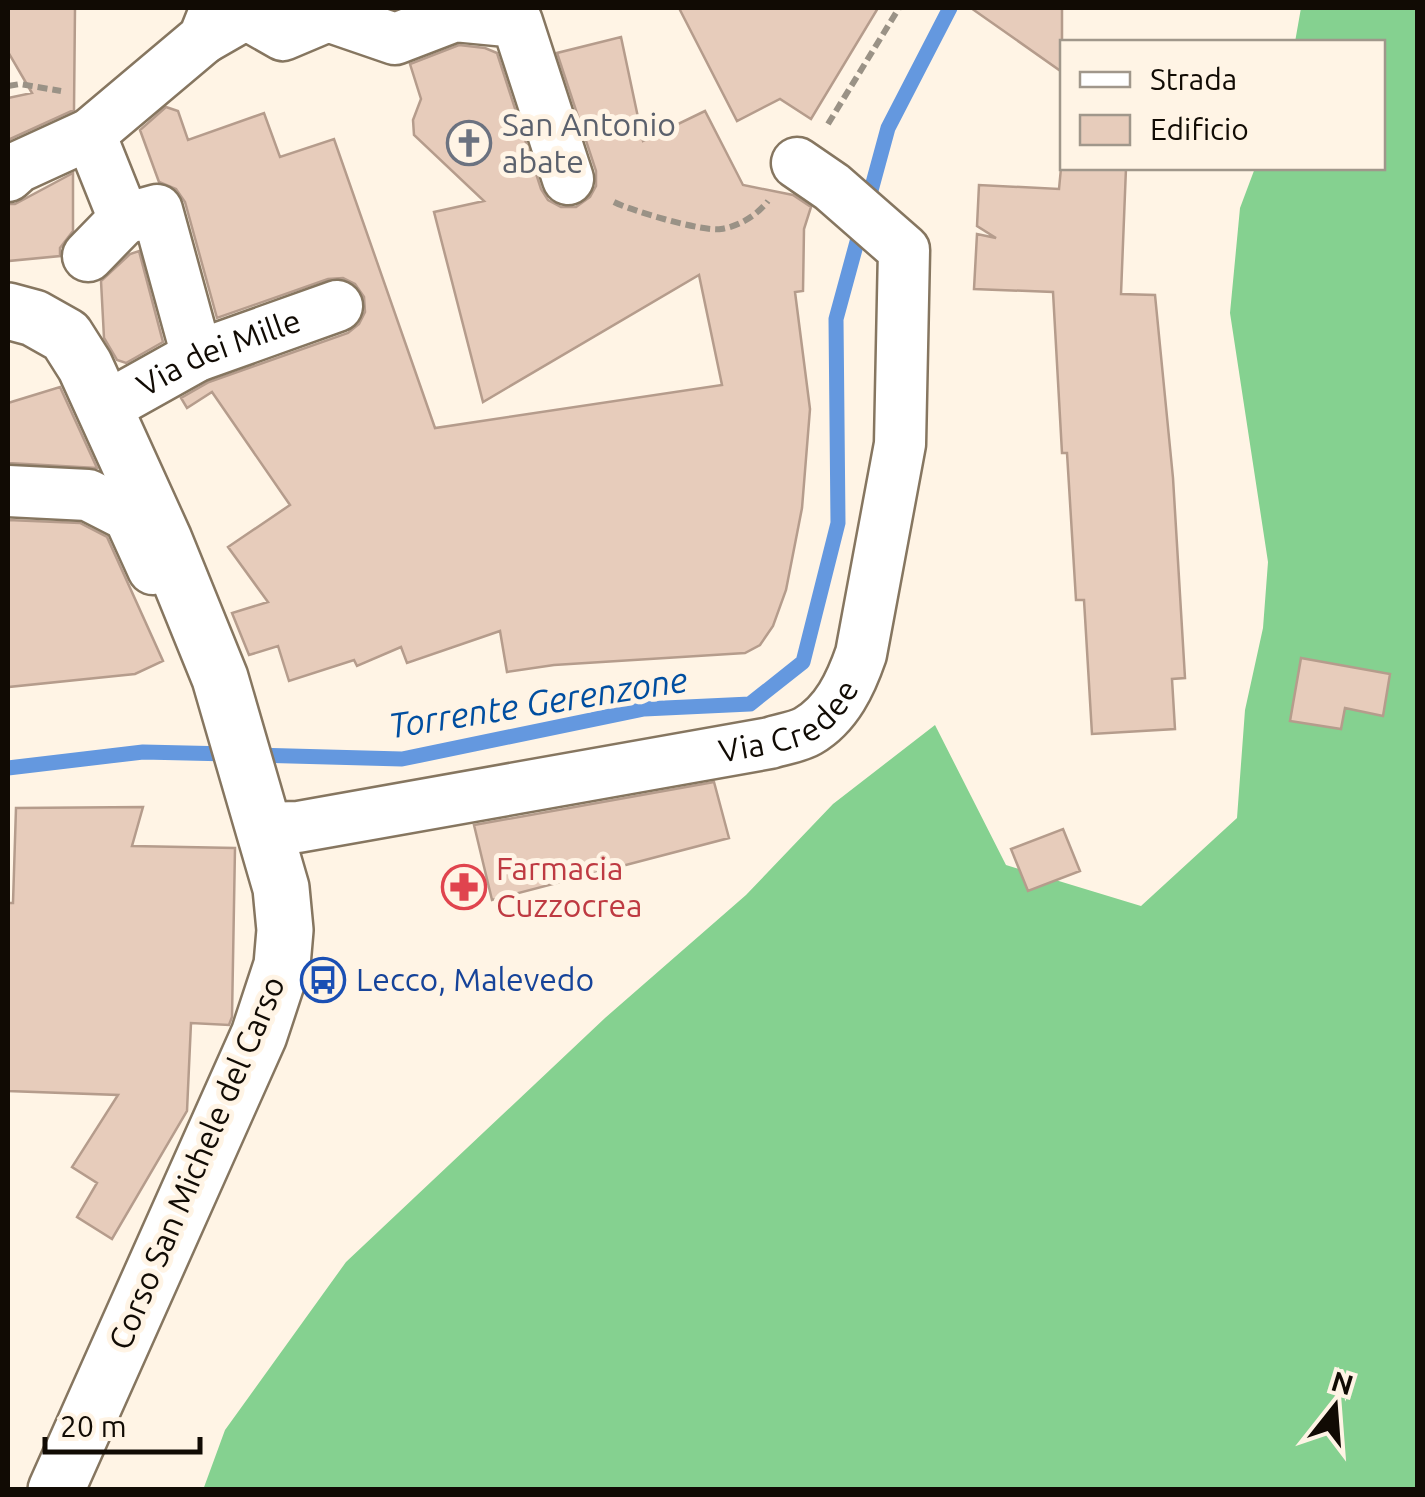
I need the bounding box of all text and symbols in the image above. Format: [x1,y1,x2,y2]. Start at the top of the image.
legend [1060,40,1385,170]
text: Strada [1150,62,1237,96]
place label: San Antonio abate [502,106,676,179]
text: Edificio [1150,112,1249,146]
church icon: San Antonio abate [446,120,492,166]
street label: Via dei Mille [130,302,305,403]
water label: Torrente Gerenzone [386,659,690,745]
street label: Via Credee [716,673,865,769]
place label: Farmacia Cuzzocrea [496,850,643,923]
pharmacy icon: Farmacia Cuzzocrea [441,864,487,910]
bus stop icon: Lecco, Malevedo [300,957,346,1003]
place label: Lecco, Malevedo [356,961,594,997]
street label: Corso San Michele del Carso [101,971,291,1355]
north arrow [1285,1357,1385,1457]
text: N [1328,1365,1357,1400]
scale bar [45,1392,200,1454]
text: 20 m [60,1409,127,1443]

